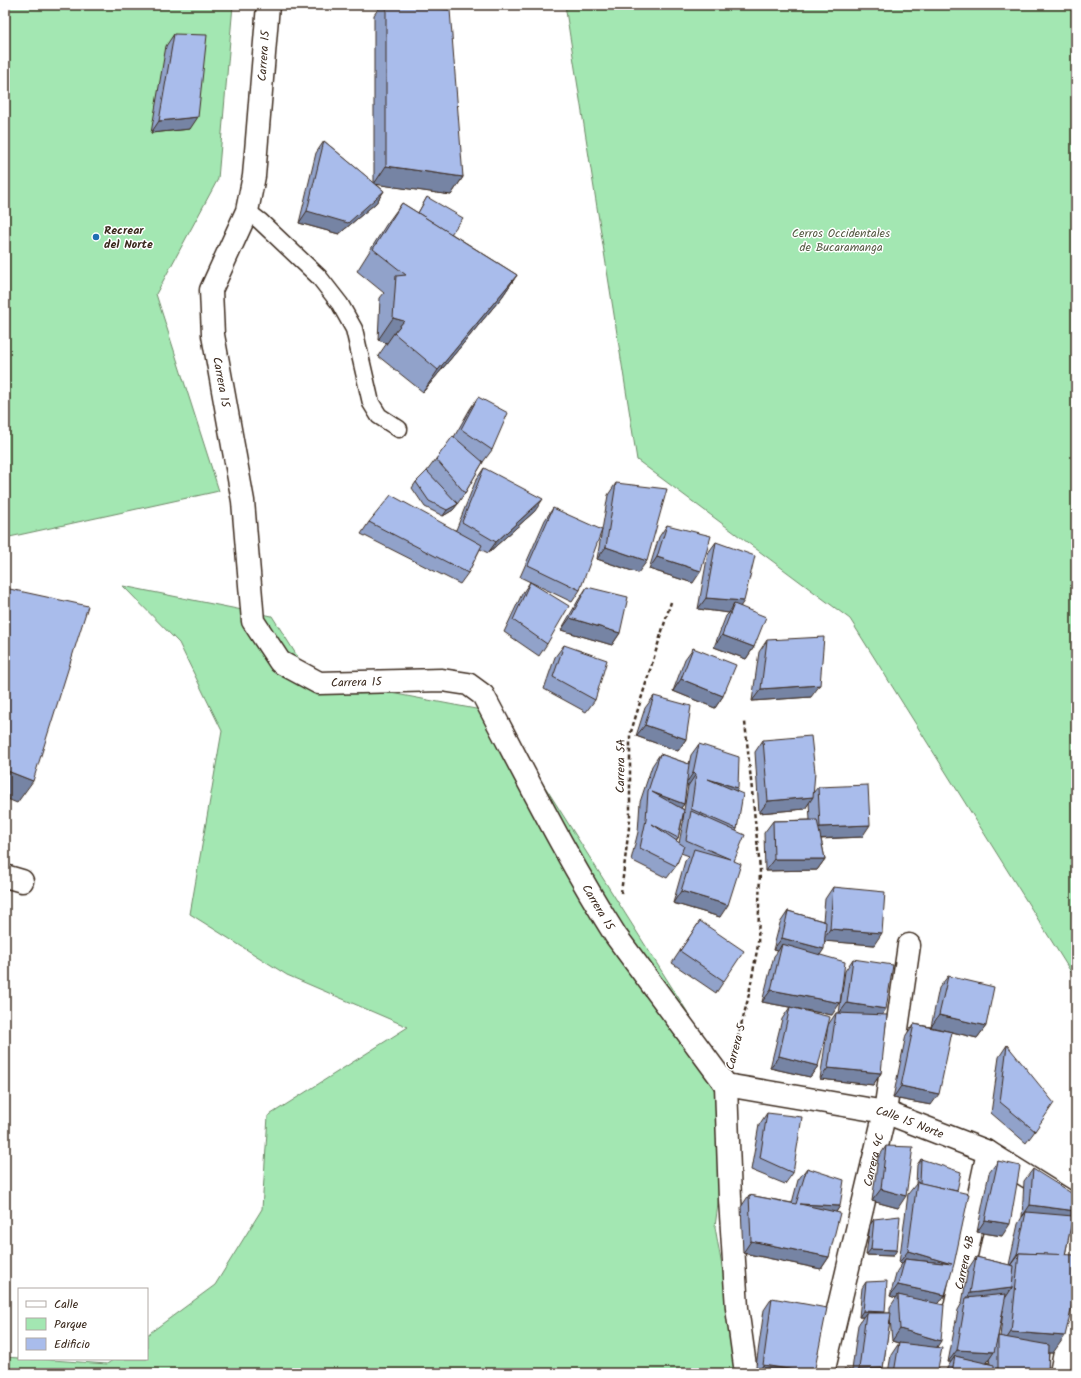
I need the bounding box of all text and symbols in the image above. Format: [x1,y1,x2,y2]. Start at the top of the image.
street label: Carrera 15 [253,28,275,82]
place label: Recrear del Norte [104,221,153,254]
park label: Cerros Occidentales de Bucaramanga [792,224,890,257]
marker: Recrear del Norte [91,232,101,242]
street label: Carrera 15 [208,355,236,410]
street label: Carrera 15 [331,672,384,692]
street label: Carrera 5A [611,739,631,793]
street label: Carrera 15 [577,880,620,935]
street label: Carrera 5 [721,1020,752,1072]
street label: Calle 15 Norte [874,1101,947,1144]
street label: Carrera 4C [858,1131,889,1189]
street label: Carrera 4B [949,1234,980,1291]
legend [18,1288,148,1360]
text: Calle [54,1295,79,1314]
text: Parque [54,1315,88,1334]
text: Edificio [54,1335,90,1354]

